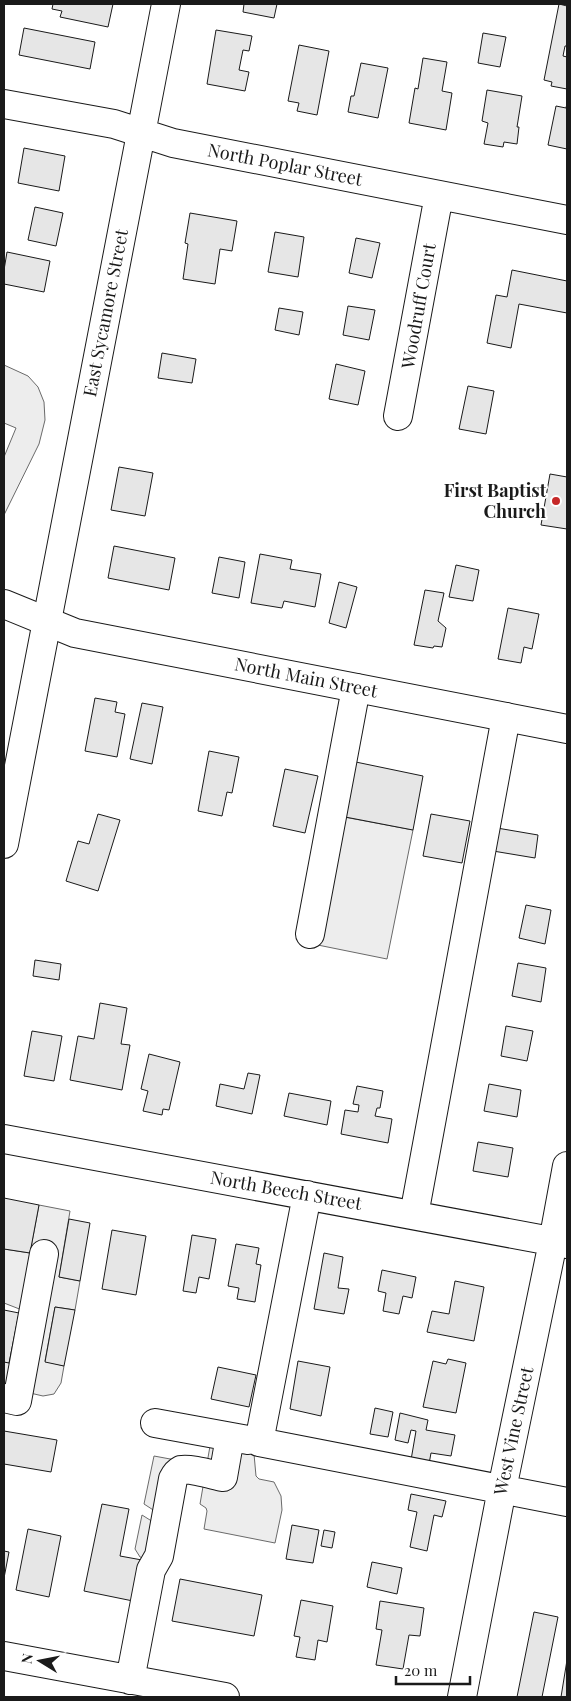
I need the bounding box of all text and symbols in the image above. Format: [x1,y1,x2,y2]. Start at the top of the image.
street label: North Poplar Street [206,137,365,191]
street label: East Sycamore Street [77,226,133,399]
street label: Woodruff Court [395,241,441,371]
place label: First Baptist Church [444,478,547,523]
marker: First Baptist Church [550,495,562,507]
street label: North Main Street [233,651,380,703]
street label: North Beech Street [209,1165,364,1215]
street label: West Vine Street [487,1364,538,1498]
north arrow [15,1636,65,1686]
text: N [16,1652,37,1665]
scale bar [396,1654,470,1686]
text: 20 m [404,1660,438,1680]

